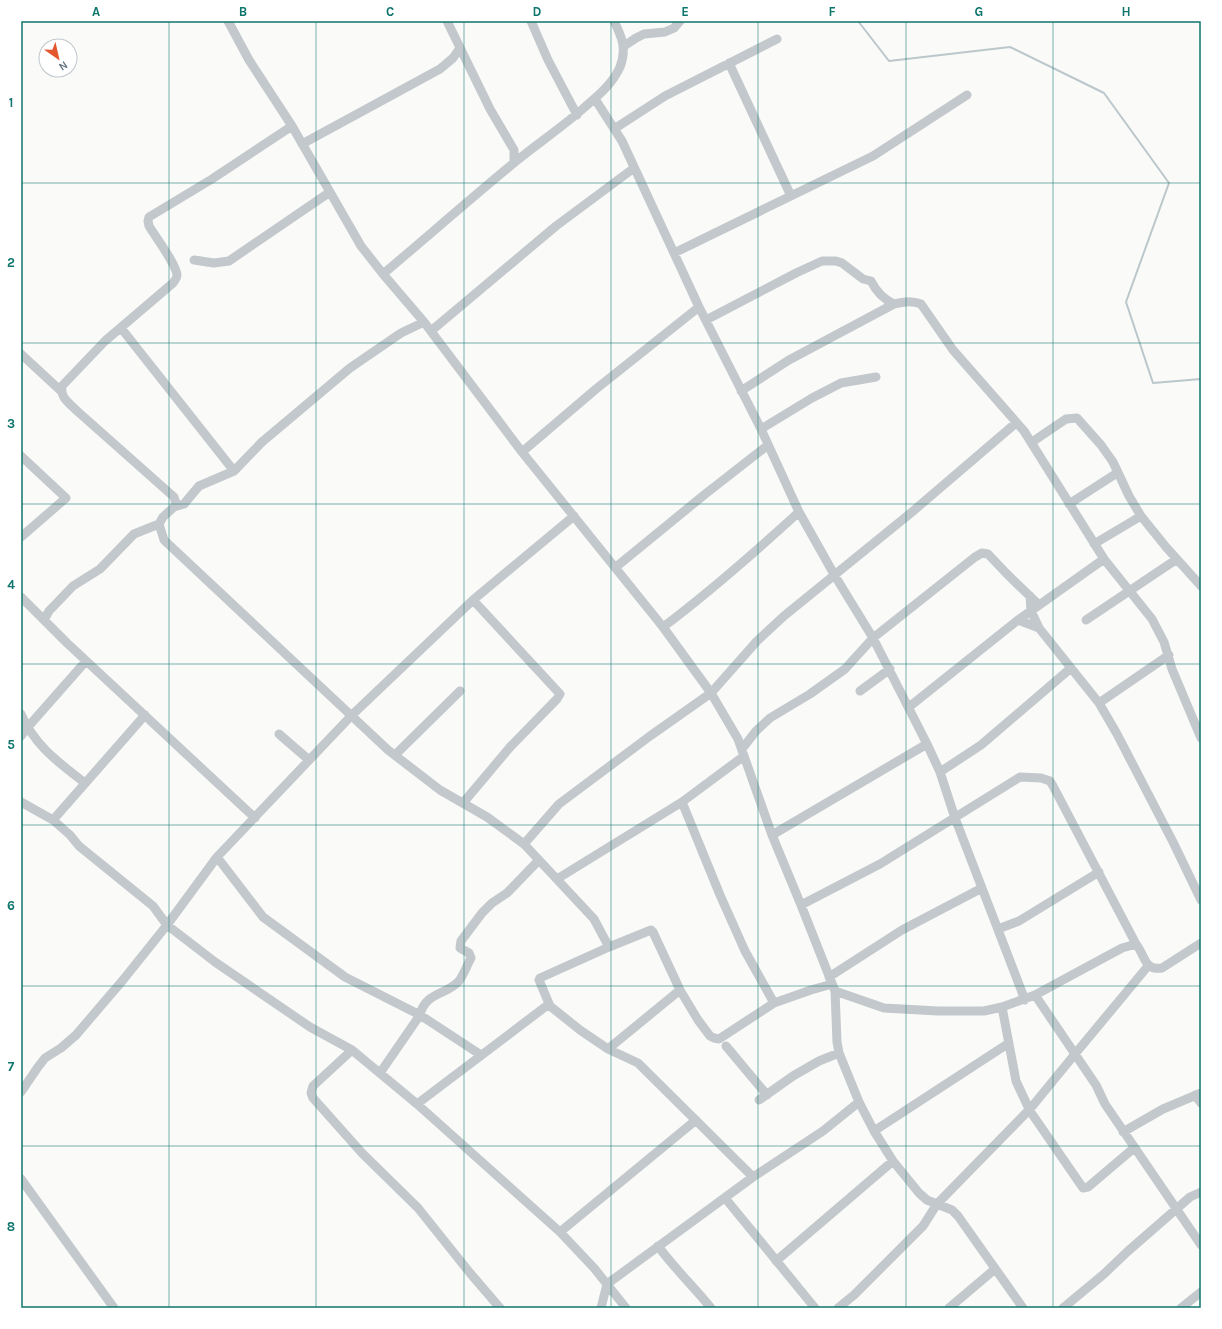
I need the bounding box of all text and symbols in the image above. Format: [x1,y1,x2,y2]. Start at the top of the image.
text: A [92,4,100,19]
text: B [239,4,247,19]
text: C [386,4,394,19]
text: D [533,4,542,19]
text: E [681,4,689,19]
text: F [828,4,836,19]
text: G [975,4,983,19]
text: H [1121,4,1131,19]
north arrow [38,38,78,78]
text: N [56,58,70,73]
text: 1 [9,95,13,110]
text: 2 [7,255,15,270]
text: 3 [7,416,15,431]
text: 4 [7,577,15,592]
text: 5 [7,737,15,752]
text: 6 [7,898,15,913]
text: 7 [8,1059,15,1074]
text: 8 [7,1219,15,1234]

